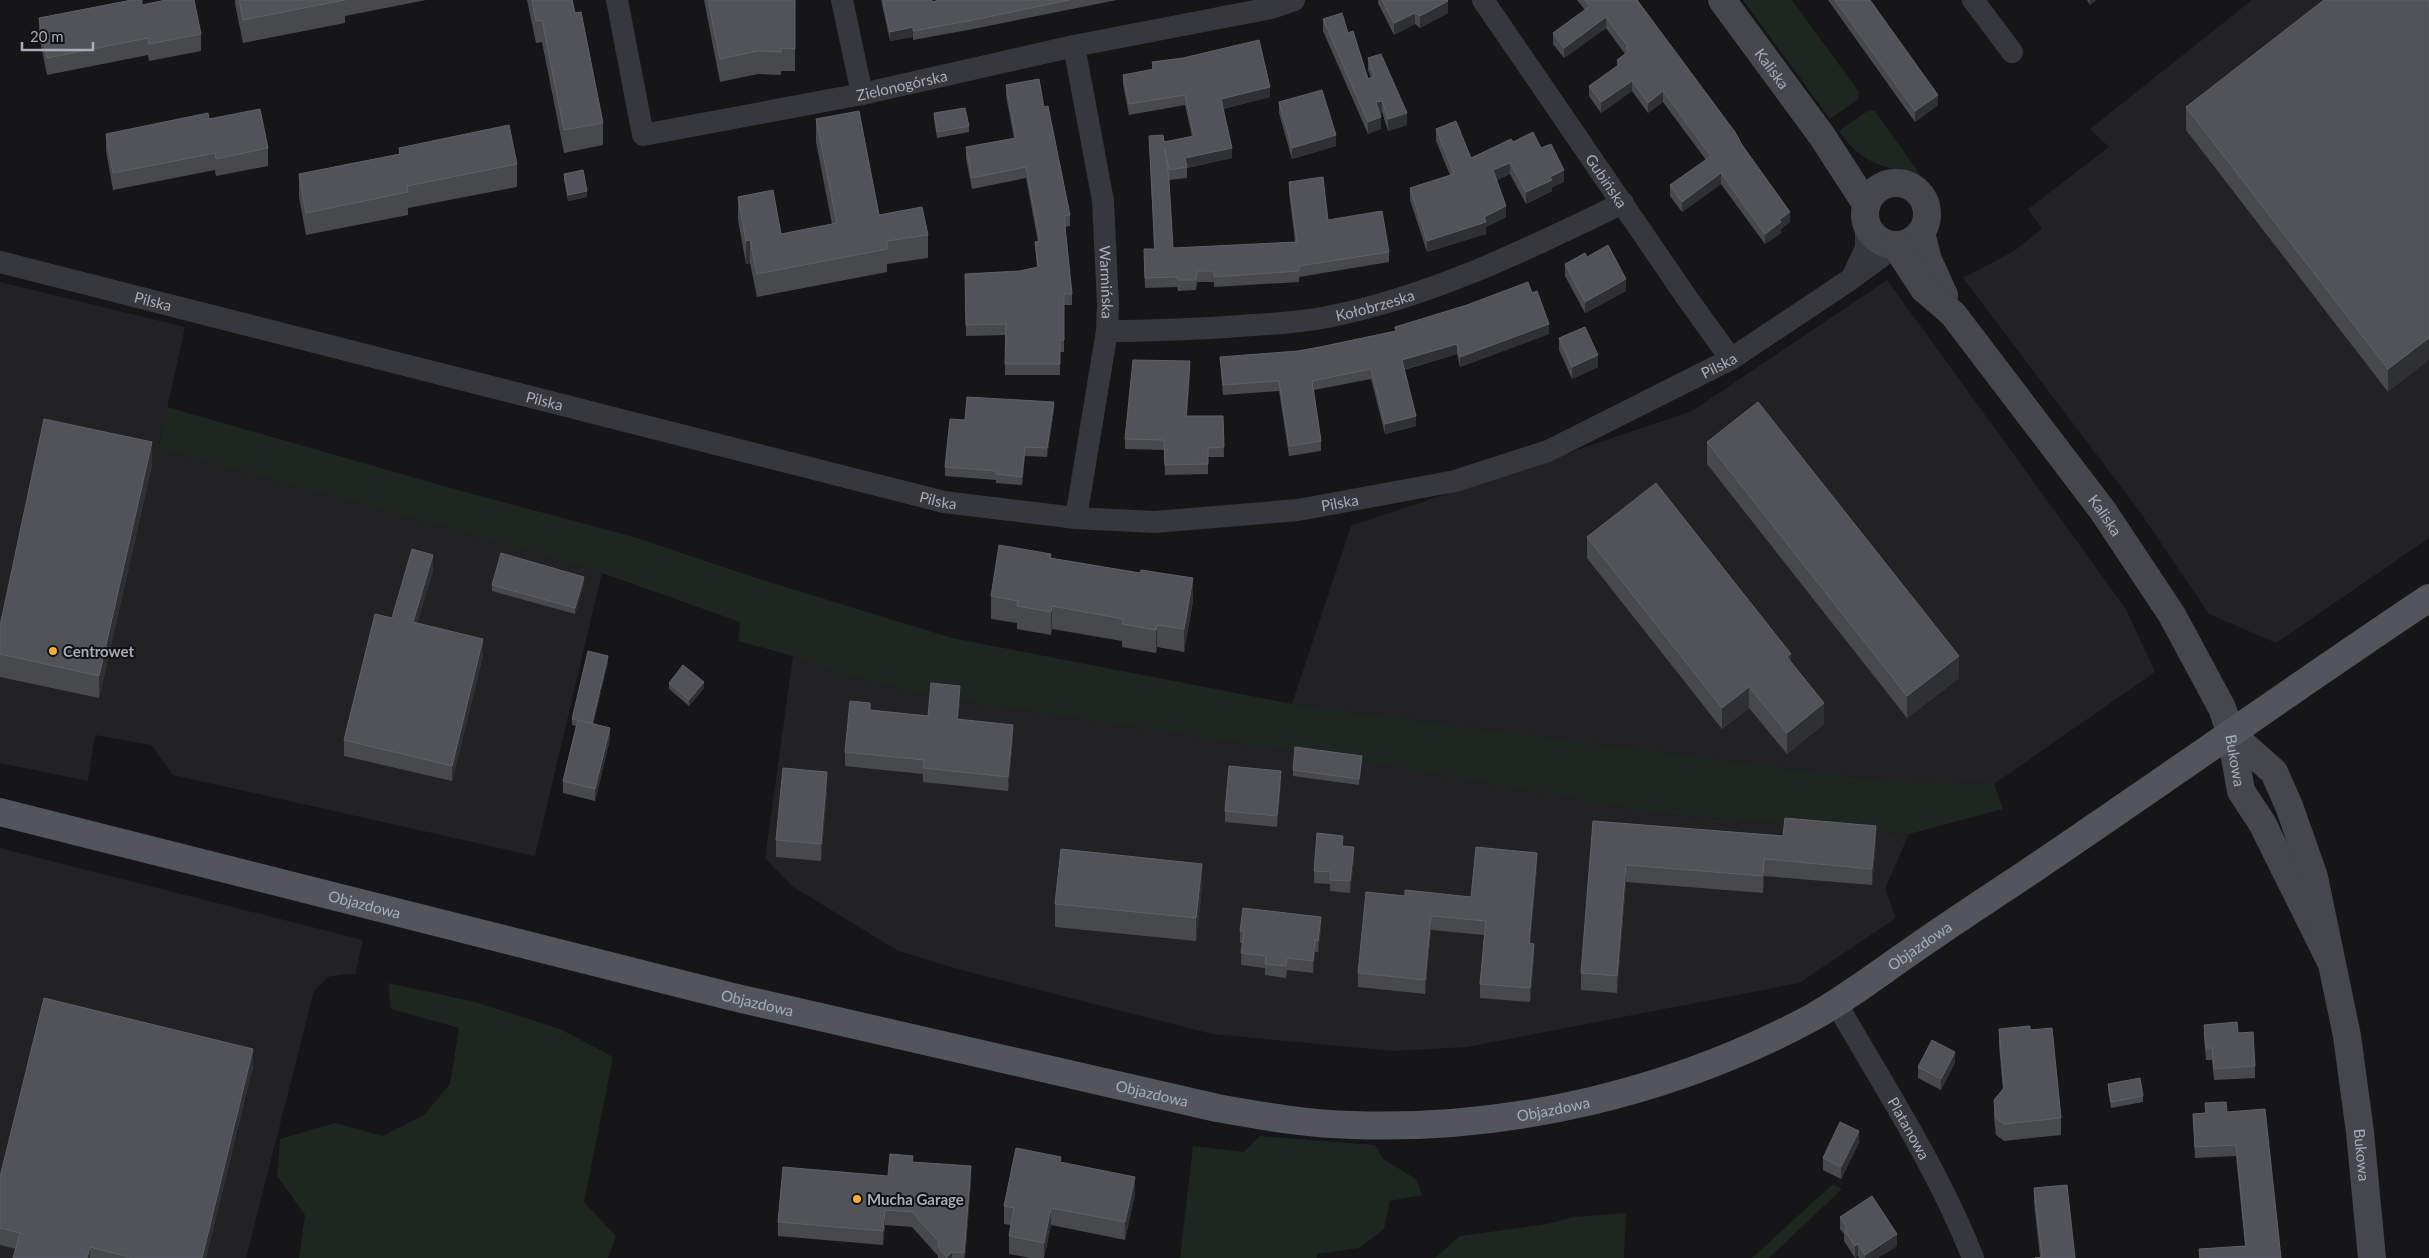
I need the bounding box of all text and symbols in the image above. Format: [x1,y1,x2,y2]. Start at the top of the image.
scale bar [22,20,94,52]
text: 20 m [30,27,64,45]
street label: Kaliska [1751,45,1793,92]
street label: Zielonogórska [855,66,949,104]
street label: Gubińska [1582,150,1631,211]
street label: Warmińska [1096,245,1117,319]
street label: Kołobrzeska [1334,285,1417,324]
street label: Pilska [133,288,174,314]
street label: Pilska [1698,349,1740,382]
street label: Pilska [524,387,565,414]
street label: Pilska [918,487,958,512]
street label: Pilska [1320,490,1360,515]
street label: Kaliska [2085,491,2126,539]
place label: Centrowet [63,642,134,660]
marker: Centrowet [47,645,59,657]
street label: Bukowa [2222,733,2249,788]
street label: Objazdowa [326,886,403,922]
street label: Objazdowa [1884,917,1955,974]
street label: Objazdowa [719,985,795,1020]
street label: Objazdowa [1114,1076,1190,1110]
street label: Objazdowa [1515,1093,1591,1124]
street label: Platanowa [1884,1094,1934,1162]
street label: Bukowa [2351,1128,2374,1182]
place label: Mucha Garage [867,1190,964,1208]
marker: Mucha Garage [851,1193,863,1205]

